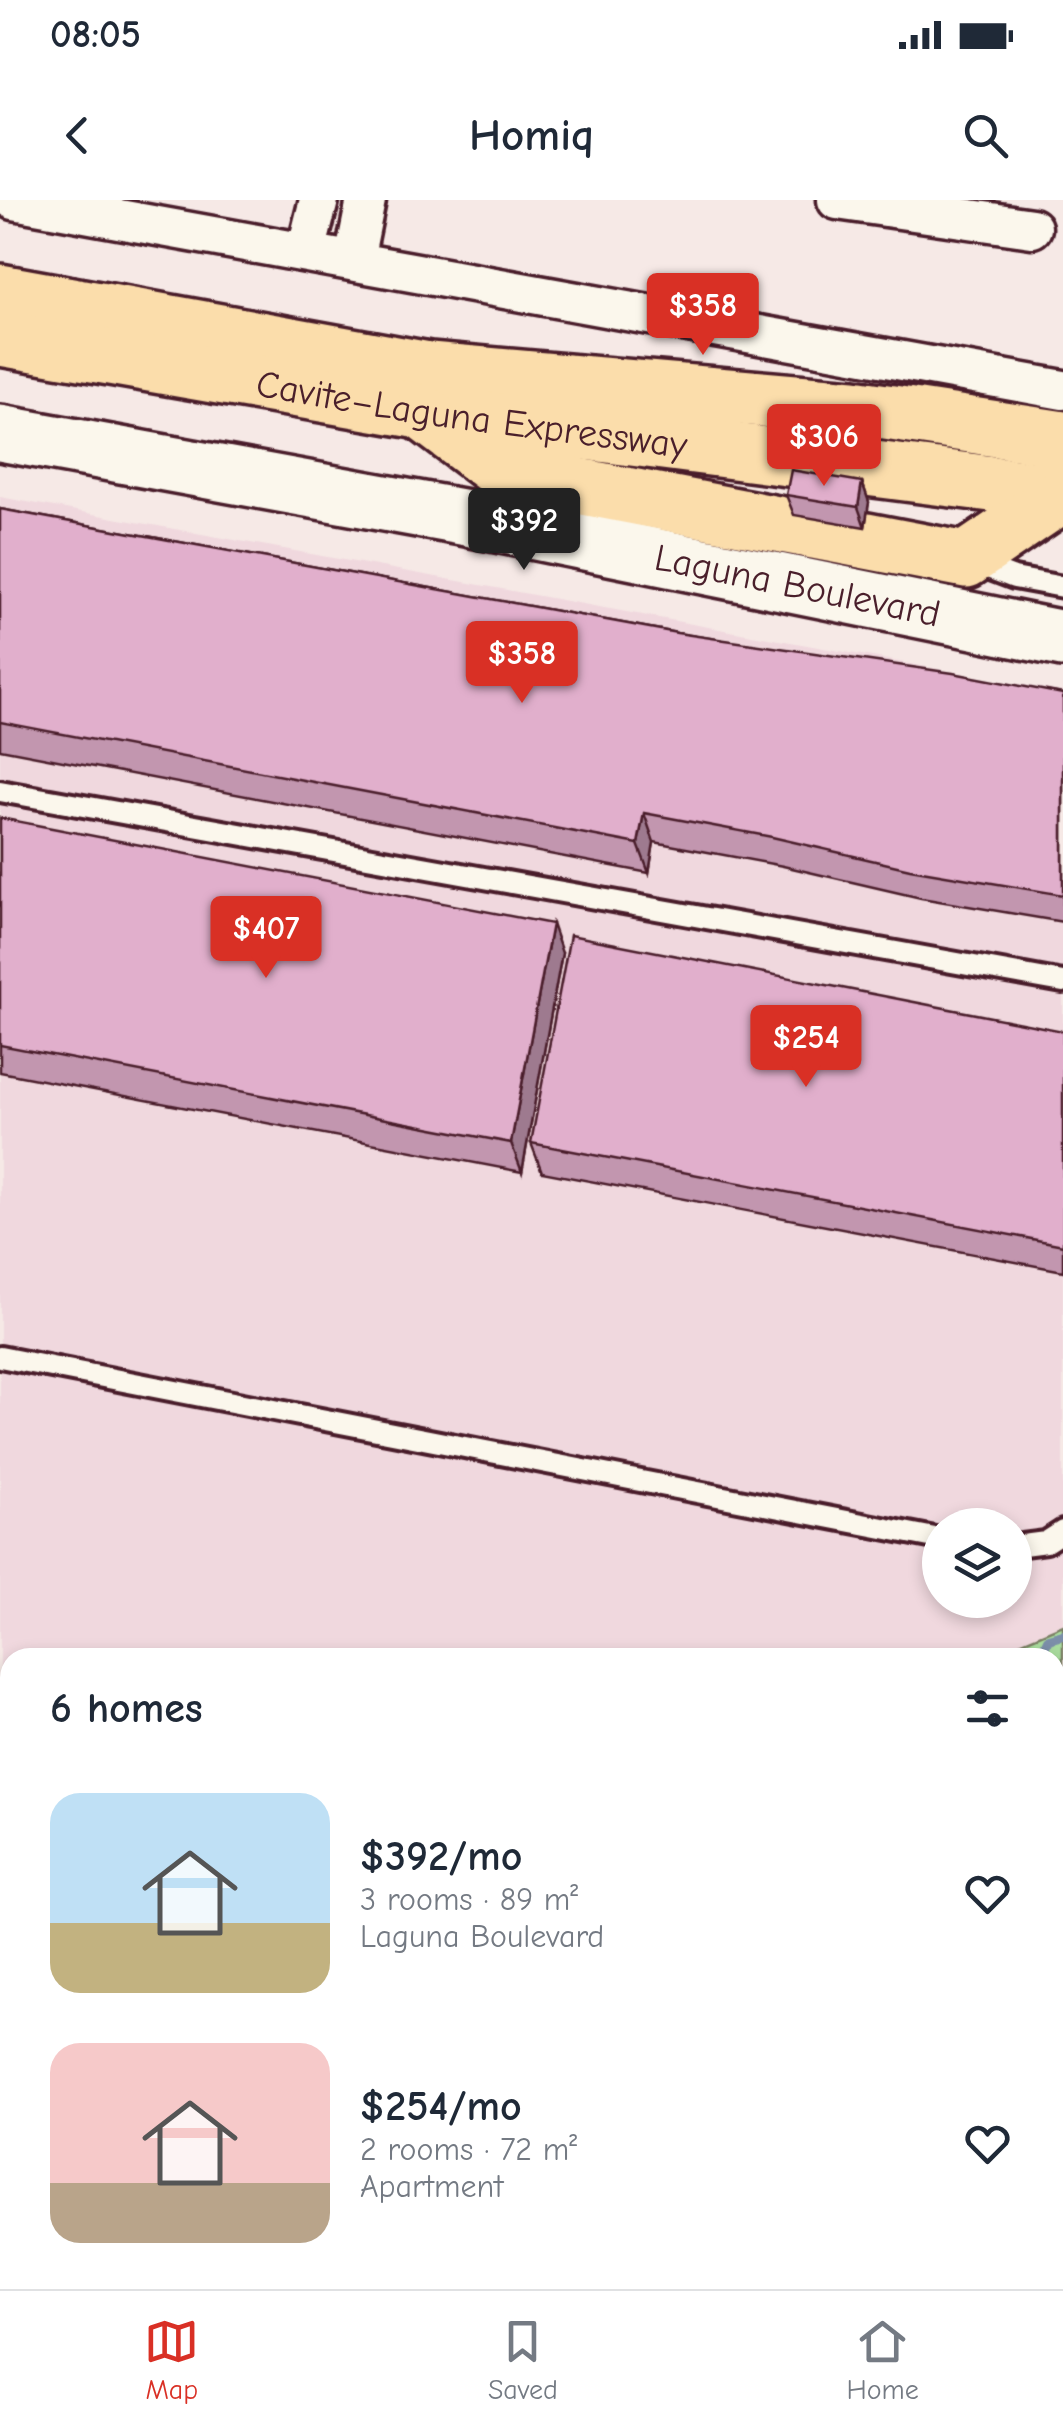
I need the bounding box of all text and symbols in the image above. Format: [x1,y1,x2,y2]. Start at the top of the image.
text: 08:05 [50,13,141,57]
icon: back [50,108,105,163]
icon: search [958,108,1013,163]
text: Homiq [469,109,594,161]
pin: $358 [644,273,762,358]
text: $358 [669,287,737,324]
street label: Cavite–Laguna Expressway [253,362,690,468]
pin: $306 [765,404,883,489]
text: $306 [789,418,859,455]
pin: $392 [465,488,583,573]
text: $392 [490,502,558,539]
street label: Laguna Boulevard [651,536,944,637]
pin: $358 [463,621,581,706]
text: $358 [488,635,556,672]
pin: $407 [207,896,325,981]
text: $407 [233,910,299,947]
pin: $254 [747,1005,865,1090]
text: $254 [772,1019,840,1056]
map controls [922,1508,1032,1618]
button: layers [922,1508,1032,1618]
icon: filters [960,1681,1015,1736]
text: 6 homes [50,1684,203,1733]
text: $392/mo [360,1832,522,1881]
icon: home [130,1833,250,1953]
icon: heart [960,1866,1015,1921]
text: 3 rooms · 89 m² [360,1881,578,1918]
text: Laguna Boulevard [360,1918,604,1955]
text: $254/mo [360,2082,522,2131]
icon: home [130,2083,250,2203]
icon: heart [960,2116,1015,2171]
text: 2 rooms · 72 m² [360,2131,577,2168]
text: Apartment [360,2168,503,2205]
tab: Map [144,2314,199,2406]
tab: Saved [488,2314,558,2406]
tab: Home [846,2314,919,2406]

